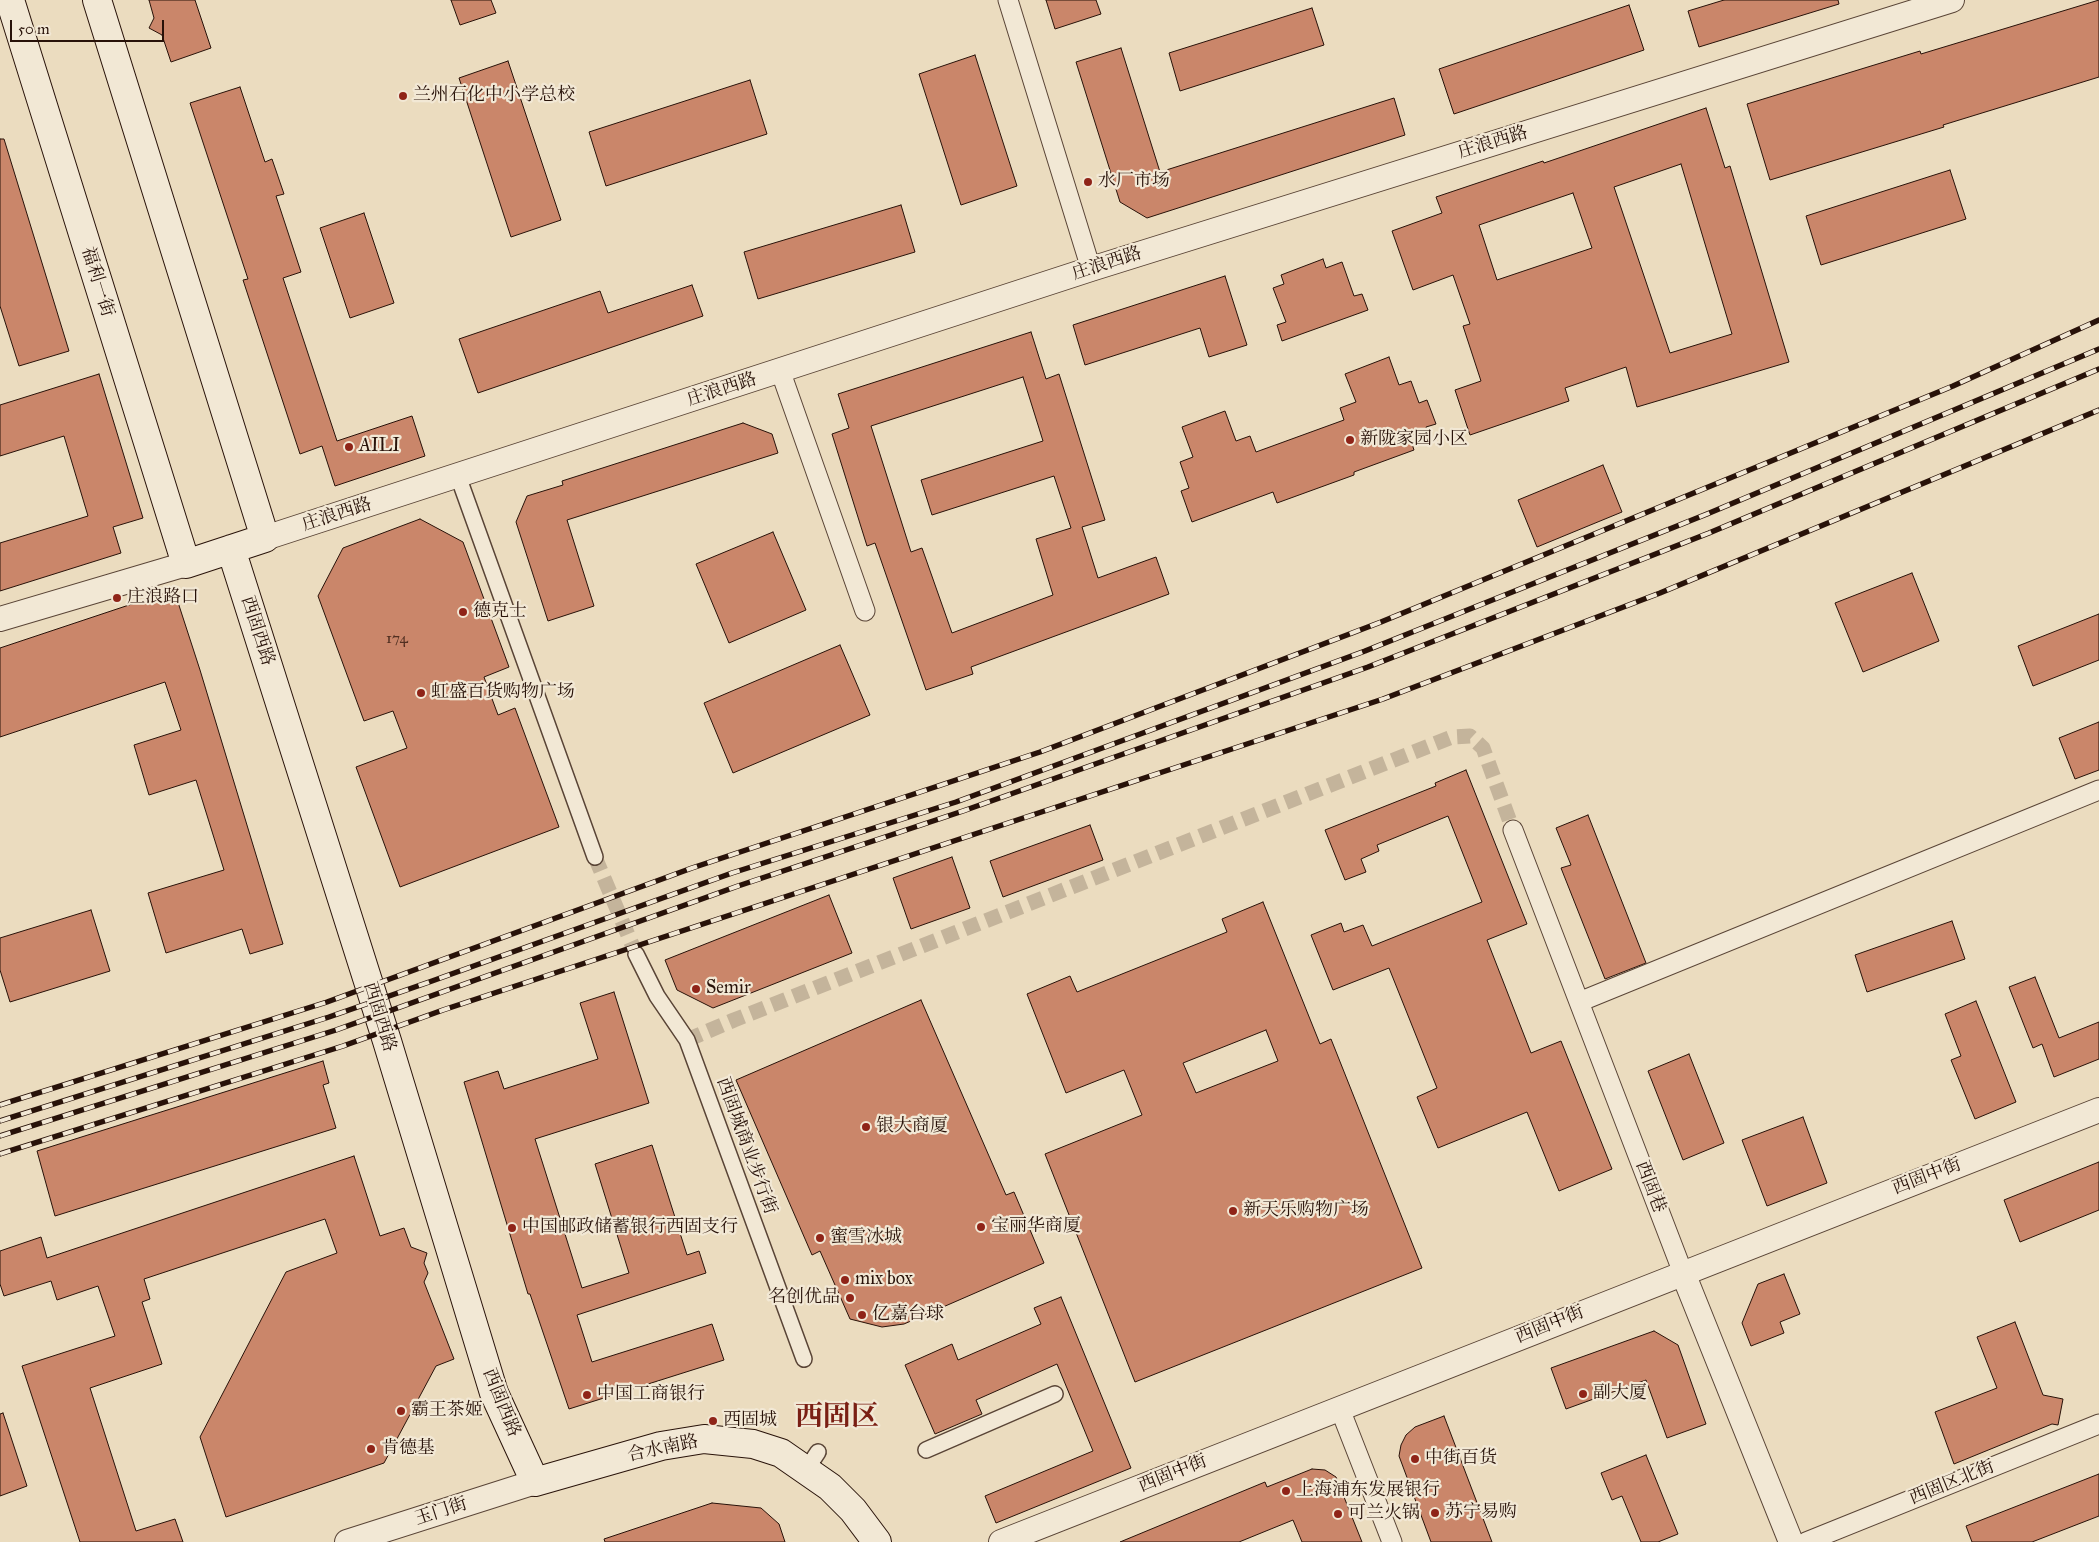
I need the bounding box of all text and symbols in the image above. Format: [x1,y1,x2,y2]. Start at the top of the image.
scale bar [12,10,166,42]
text: 50 m [18,20,50,38]
place label: 兰州石化中小学总校 [413,85,575,107]
marker: 兰州石化中小学总校 [397,90,409,102]
street label: 庄浪西路 [1455,122,1531,164]
place label: 水厂市场 [1098,171,1170,193]
marker: 水厂市场 [1082,176,1094,188]
street label: 庄浪西路 [1069,243,1145,285]
street label: 福利一街 [76,244,118,320]
street label: 庄浪西路 [684,369,760,411]
place label: 新陇家园小区 [1360,429,1468,451]
marker: 新陇家园小区 [1344,434,1356,446]
place label: AILI [359,436,400,458]
marker: AILI [343,441,355,453]
street label: 庄浪西路 [299,494,375,536]
place label: 庄浪路口 [127,587,199,609]
marker: 庄浪路口 [111,592,123,604]
street label: 西固西路 [236,593,278,669]
place label: 德克士 [473,601,527,623]
marker: 德克士 [457,606,469,618]
house number: 174 [386,630,408,648]
place label: 虹盛百货购物广场 [431,682,575,704]
marker: 虹盛百货购物广场 [415,687,427,699]
place label: Semir [706,978,751,1000]
street label: 西固西路 [358,979,400,1055]
marker: Semir [690,983,702,995]
street label: 西固城商业步行街 [711,1075,781,1217]
place label: 银大商厦 [876,1116,948,1138]
marker: 银大商厦 [860,1121,872,1133]
street label: 西固中街 [1890,1154,1964,1200]
street label: 西固巷 [1630,1158,1670,1216]
place label: 新天乐购物广场 [1243,1200,1369,1222]
marker: 新天乐购物广场 [1227,1205,1239,1217]
place label: 宝丽华商厦 [991,1216,1081,1238]
place label: 中国邮政储蓄银行西固支行 [522,1217,738,1239]
marker: 宝丽华商厦 [975,1221,987,1233]
marker: 中国邮政储蓄银行西固支行 [506,1222,518,1234]
place label: 蜜雪冰城 [830,1227,902,1249]
marker: 蜜雪冰城 [814,1232,826,1244]
place label: mix box [855,1269,913,1291]
marker: mix box [839,1274,851,1286]
place label: 名创优品 [768,1287,840,1309]
marker: 名创优品 [844,1292,856,1304]
street label: 西固中街 [1513,1302,1587,1348]
place label: 亿嘉台球 [872,1304,944,1326]
marker: 亿嘉台球 [856,1309,868,1321]
street label: 西固西路 [478,1366,524,1440]
place label: 副大厦 [1593,1383,1647,1405]
place label: 中国工商银行 [597,1384,705,1406]
marker: 副大厦 [1577,1388,1589,1400]
marker: 中国工商银行 [581,1389,593,1401]
place label: 霸王茶姬 [411,1400,483,1422]
district label: 西固区 [795,1401,879,1435]
marker: 霸王茶姬 [395,1405,407,1417]
place label: 西固城 [723,1410,777,1432]
marker: 西固城 [707,1415,719,1427]
street label: 合水南路 [626,1431,700,1467]
place label: 肯德基 [381,1438,435,1460]
marker: 肯德基 [365,1443,377,1455]
place label: 中街百货 [1425,1448,1497,1470]
street label: 西固中街 [1136,1451,1210,1497]
marker: 中街百货 [1409,1453,1421,1465]
street label: 西固区北街 [1906,1456,1998,1510]
place label: 上海浦东发展银行 [1296,1480,1440,1502]
marker: 上海浦东发展银行 [1280,1485,1292,1497]
street label: 玉门街 [412,1493,470,1531]
place label: 苏宁易购 [1445,1502,1517,1524]
place label: 可兰火锅 [1348,1503,1420,1525]
marker: 苏宁易购 [1429,1507,1441,1519]
marker: 可兰火锅 [1332,1508,1344,1520]

